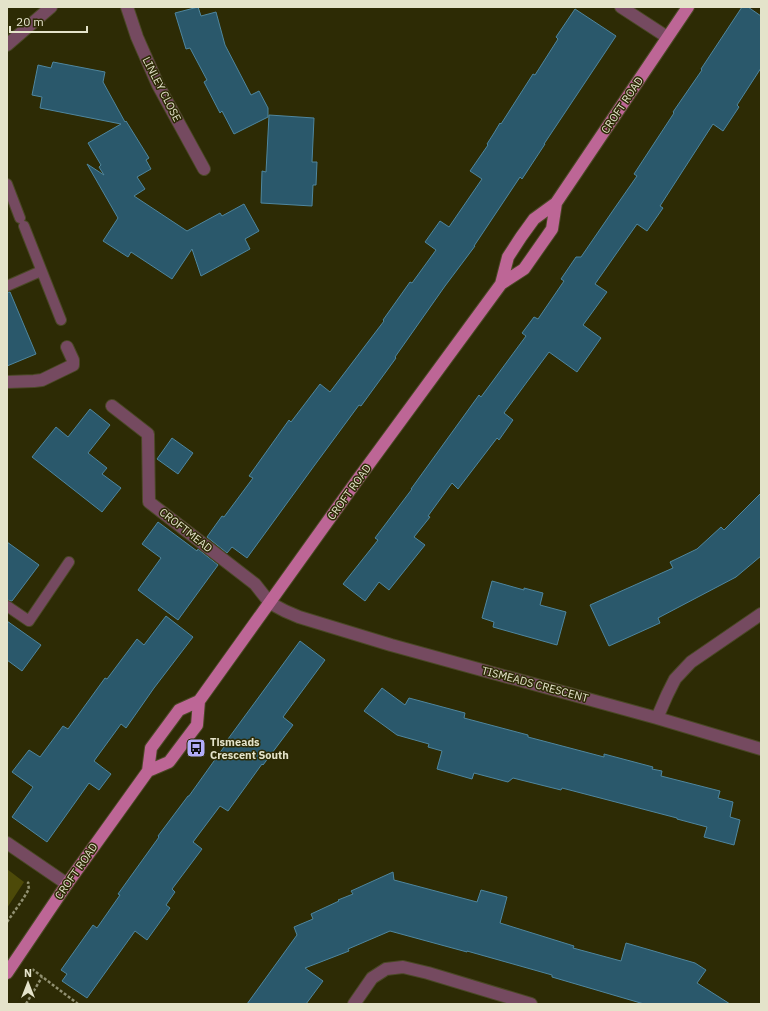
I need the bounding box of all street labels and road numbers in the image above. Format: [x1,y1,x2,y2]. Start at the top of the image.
street label: LINLEY CLOSE [140,54,184,124]
street label: CROFT ROAD [598,74,646,136]
street label: CROFT ROAD [324,461,374,523]
street label: CROFTMEAD [157,505,215,555]
street label: TISMEADS CRESCENT [480,663,591,705]
street label: CROFT ROAD [51,840,101,902]

